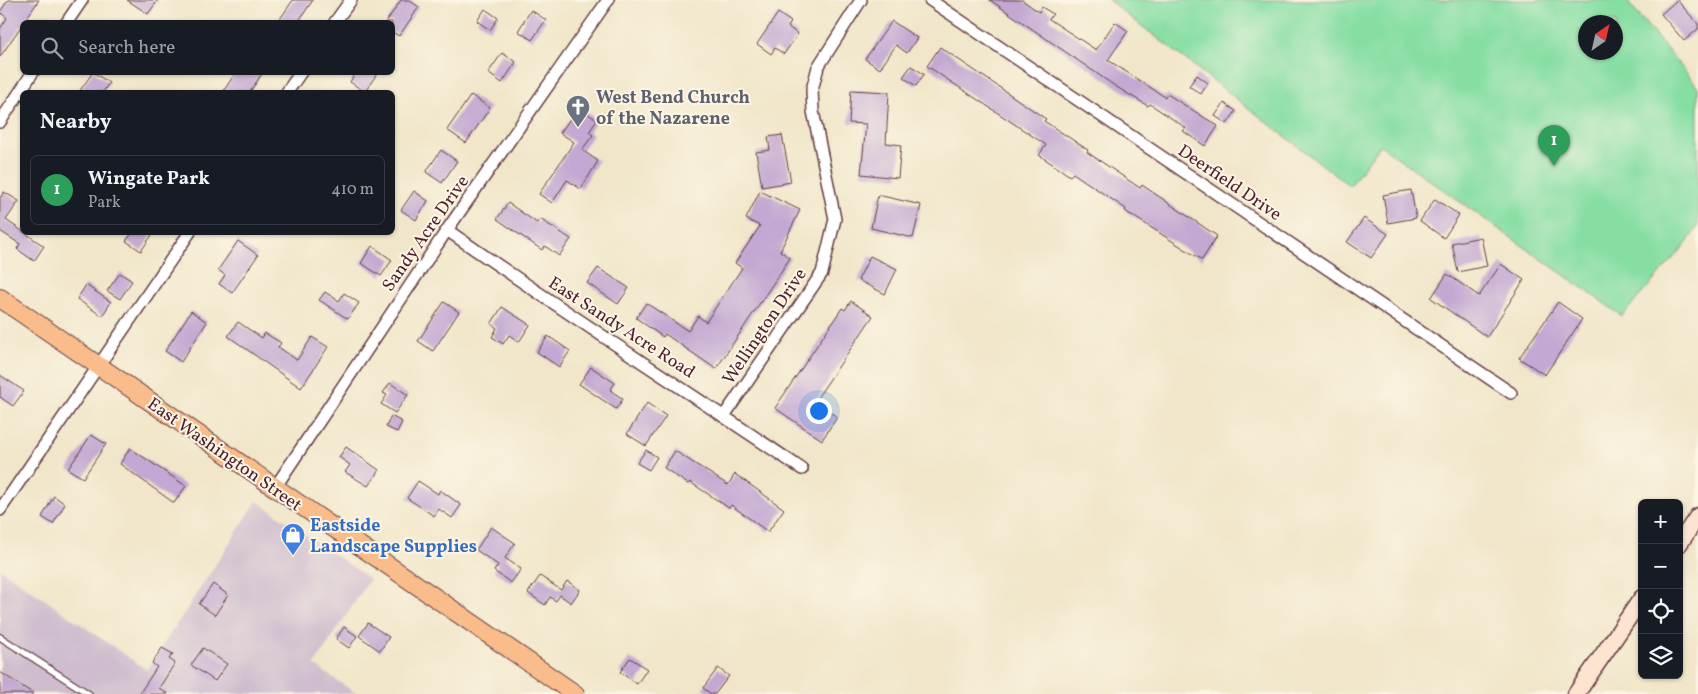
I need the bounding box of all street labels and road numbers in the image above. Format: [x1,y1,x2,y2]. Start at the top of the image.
street label: Deerfield Drive [1172,139,1286,227]
street label: Sandy Acre Drive [377,171,476,297]
street label: Wellington Drive [717,264,813,390]
street label: East Sandy Acre Road [543,271,700,385]
street label: East Washington Street [142,392,307,518]

